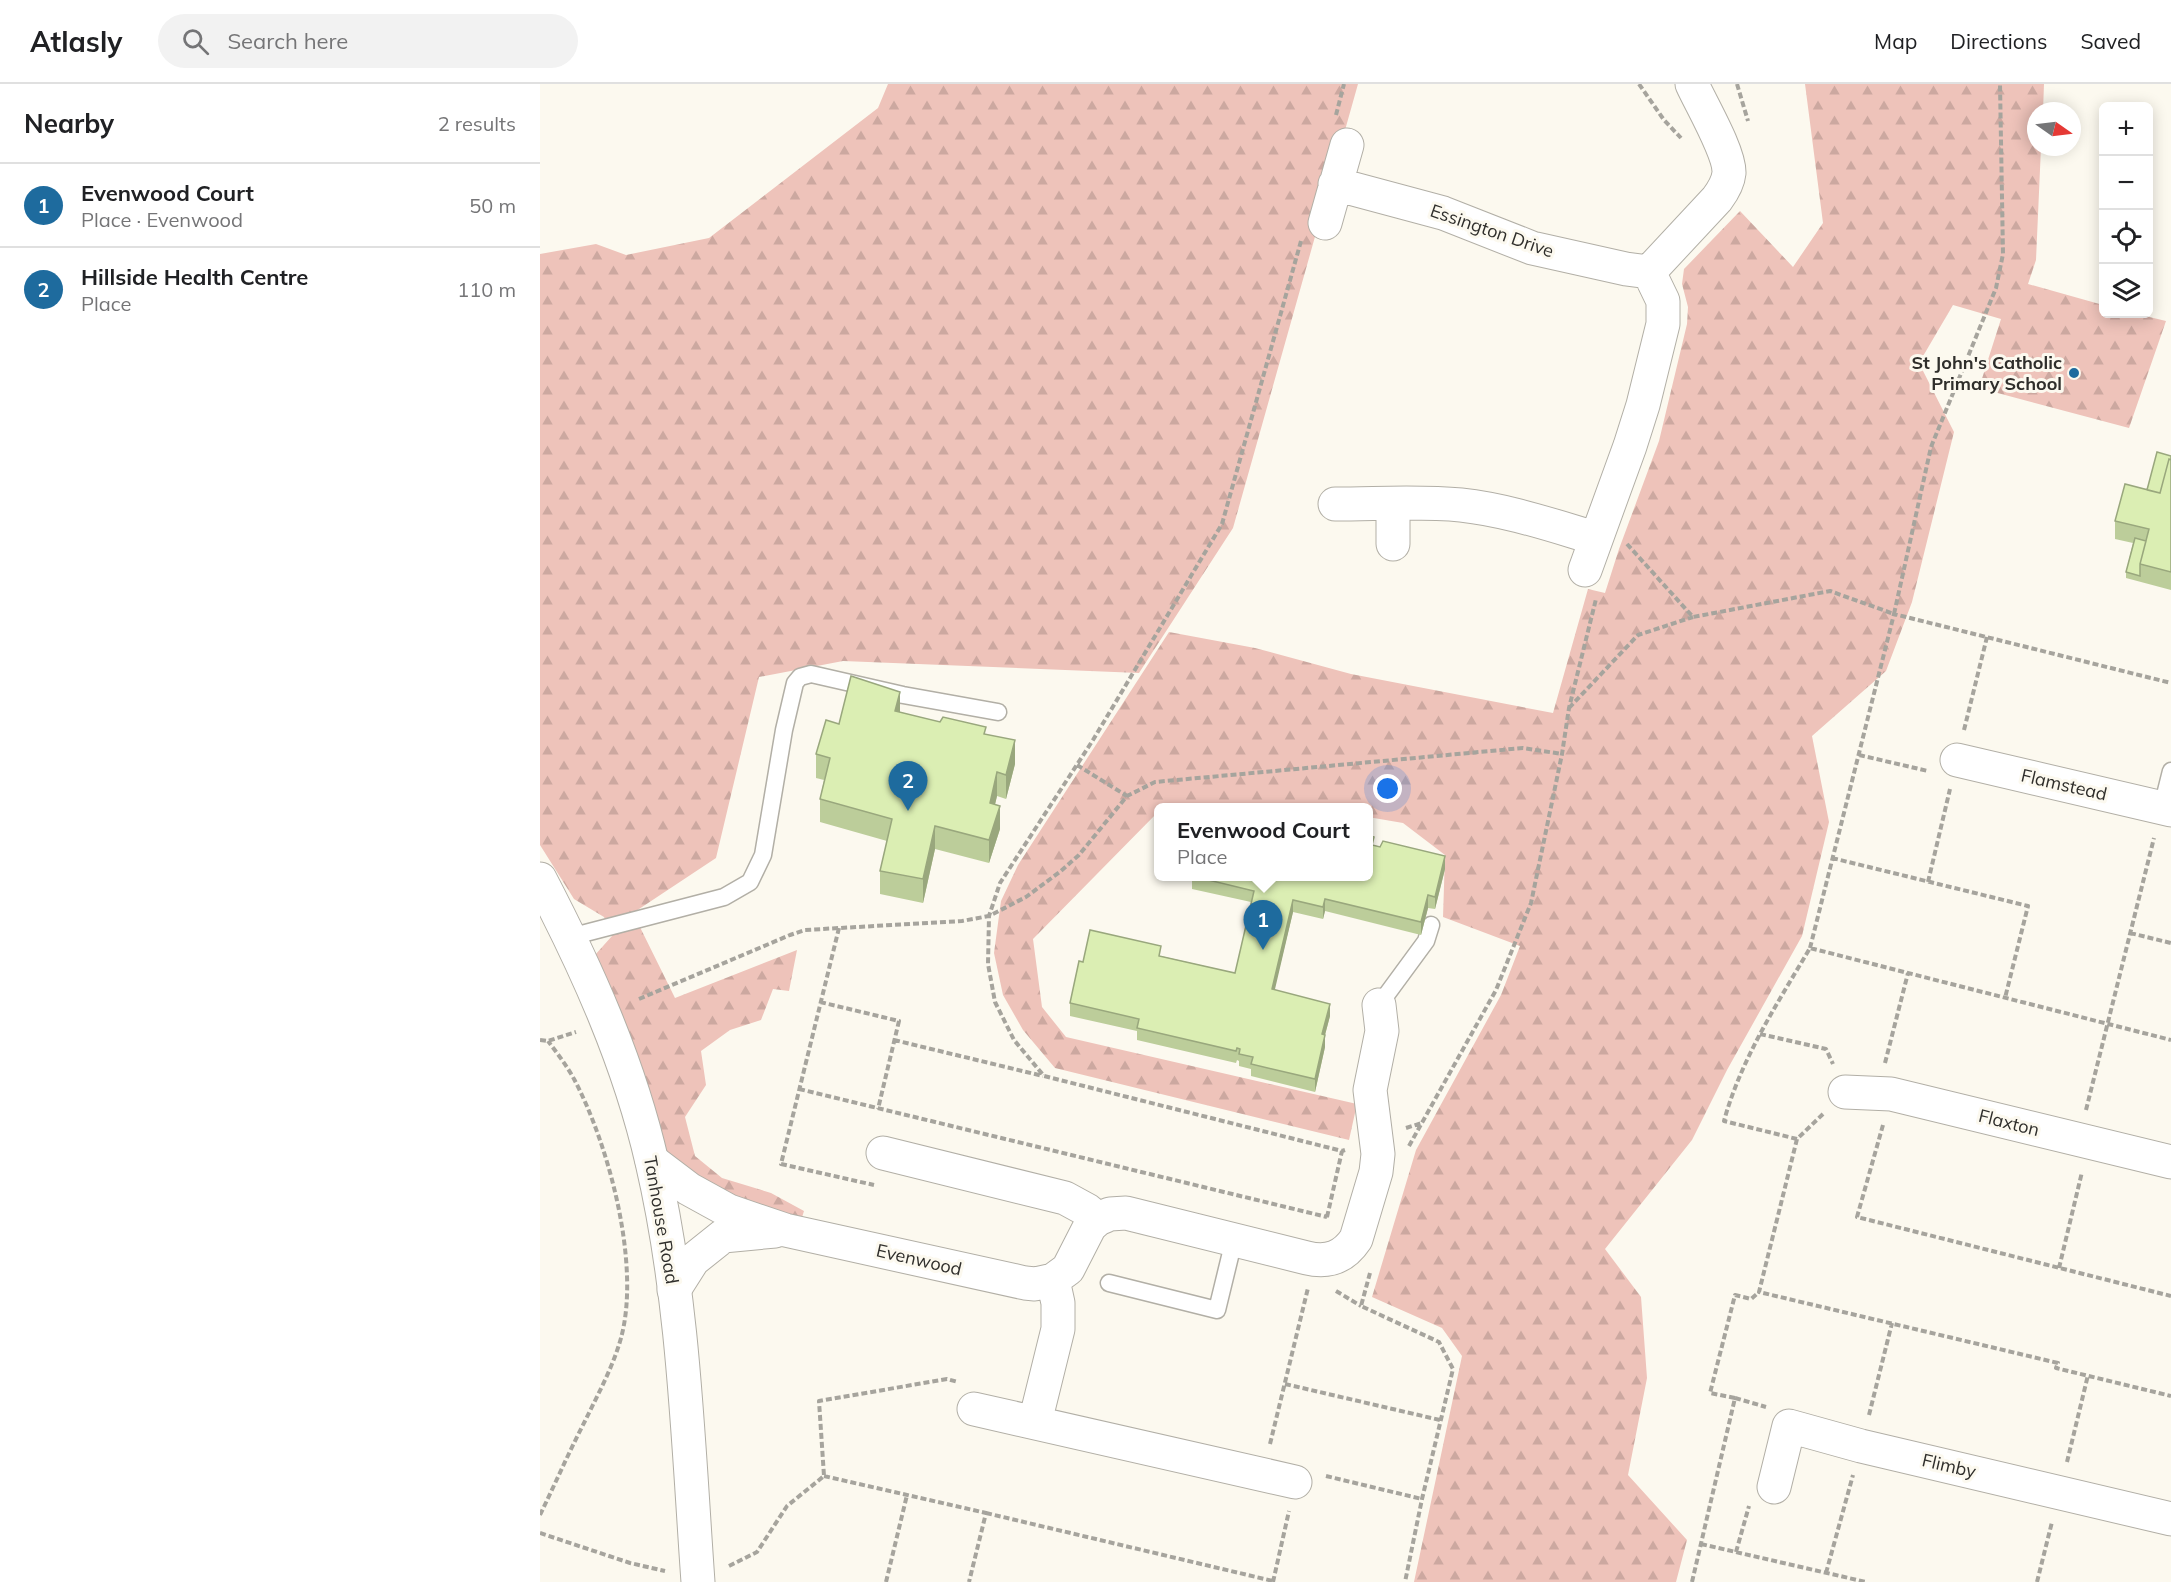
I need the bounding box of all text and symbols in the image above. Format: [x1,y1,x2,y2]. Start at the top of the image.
search box [158,14,578,68]
text: Atlasly [30,24,122,59]
icon: search [179,25,212,58]
text: Search here [227,27,348,55]
text: Map [1874,28,1917,54]
text: Directions [1950,28,2047,54]
text: Saved [2080,28,2141,54]
north arrow [2027,102,2081,156]
map controls [2099,102,2153,318]
button: + [2099,102,2153,156]
text: Nearby [24,107,114,140]
text: 2 results [438,111,516,136]
button: − [2099,156,2153,210]
text: Evenwood Court [81,179,254,207]
text: 1 [38,193,50,218]
text: 50 m [469,193,516,218]
street label: Essington Drive [1427,199,1557,262]
text: Place · Evenwood [81,207,243,232]
button: locate [2099,210,2153,264]
text: Hillside Health Centre [81,263,308,291]
button: layers [2099,264,2153,318]
text: 2 [38,277,50,302]
text: 110 m [457,277,516,302]
text: Place [81,291,131,316]
place label: St John's Catholic Primary School [1912,351,2062,395]
marker: St John's Catholic Primary School [2067,366,2081,380]
pin: 2 [888,762,928,811]
street label: Flamstead [2019,763,2109,806]
your location [1373,774,1402,803]
popup [1154,803,1373,881]
text: Evenwood Court [1177,816,1350,844]
text: Place [1177,844,1227,869]
pin: 1 [1244,900,1282,950]
street label: Flaxton [1976,1104,2042,1141]
street label: Tanhouse Road [639,1154,684,1286]
street label: Evenwood [874,1239,964,1280]
street label: Flimby [1920,1448,1979,1483]

